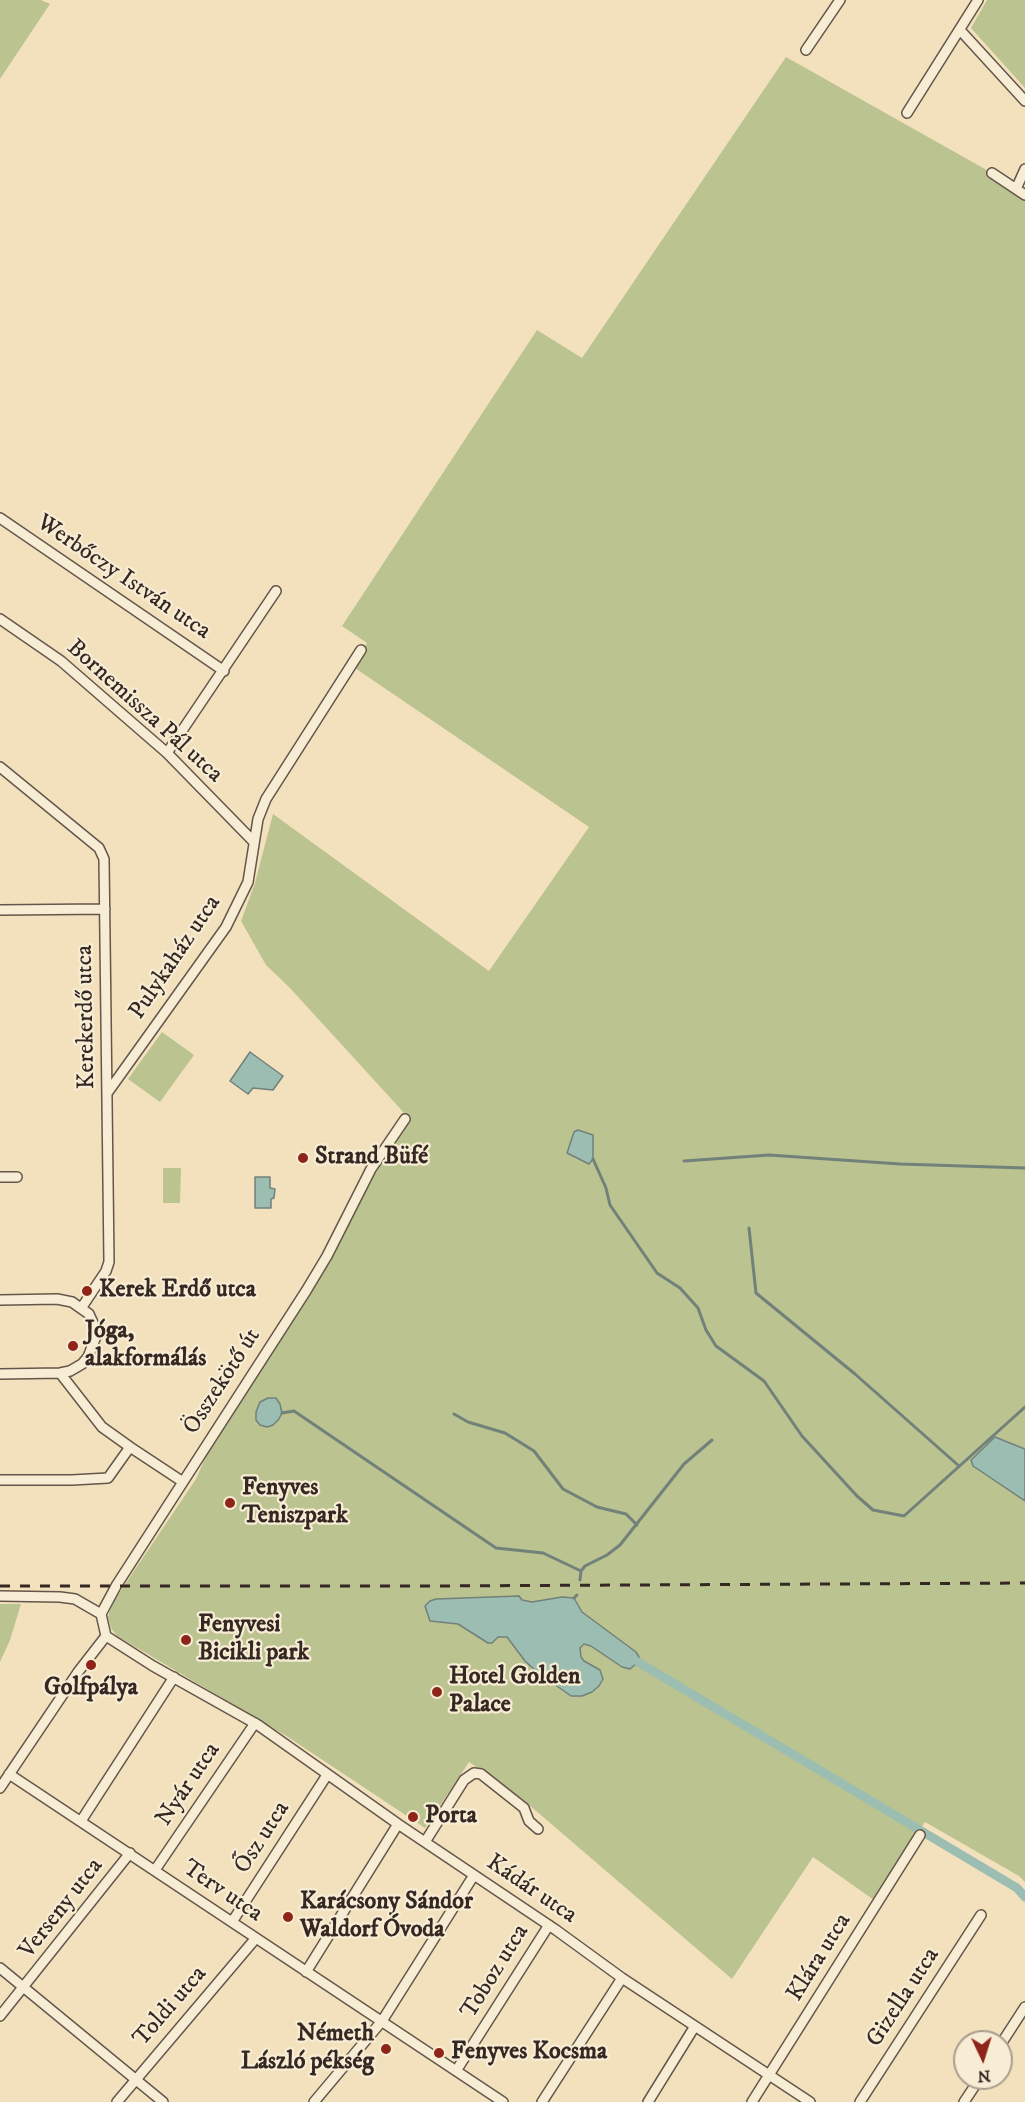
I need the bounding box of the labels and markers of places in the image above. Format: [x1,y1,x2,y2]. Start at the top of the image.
place label: Strand Büfé [315,1144,428,1172]
marker: Strand Büfé [296,1151,310,1165]
place label: Kerek Erdő utca [99,1277,256,1305]
marker: Kerek Erdő utca [80,1284,94,1298]
place label: Jóga, alakformálás [85,1318,206,1374]
marker: Jóga, alakformálás [66,1339,80,1353]
place label: Fenyves Teniszpark [242,1475,348,1531]
marker: Fenyves Teniszpark [223,1496,237,1510]
place label: Fenyvesi Bicikli park [198,1612,309,1668]
marker: Fenyvesi Bicikli park [179,1633,193,1647]
marker: Golfpálya [84,1658,98,1672]
place label: Hotel Golden Palace [449,1664,580,1720]
place label: Golfpálya [44,1675,138,1703]
marker: Hotel Golden Palace [430,1685,444,1699]
place label: Porta [425,1803,477,1831]
marker: Porta [406,1810,420,1824]
place label: Karácsony Sándor Waldorf Óvoda [300,1889,473,1945]
marker: Karácsony Sándor Waldorf Óvoda [281,1910,295,1924]
place label: Németh László pékség [241,2021,374,2077]
place label: Fenyves Kocsma [451,2039,607,2067]
marker: Németh László pékség [379,2042,393,2056]
marker: Fenyves Kocsma [432,2046,446,2060]

